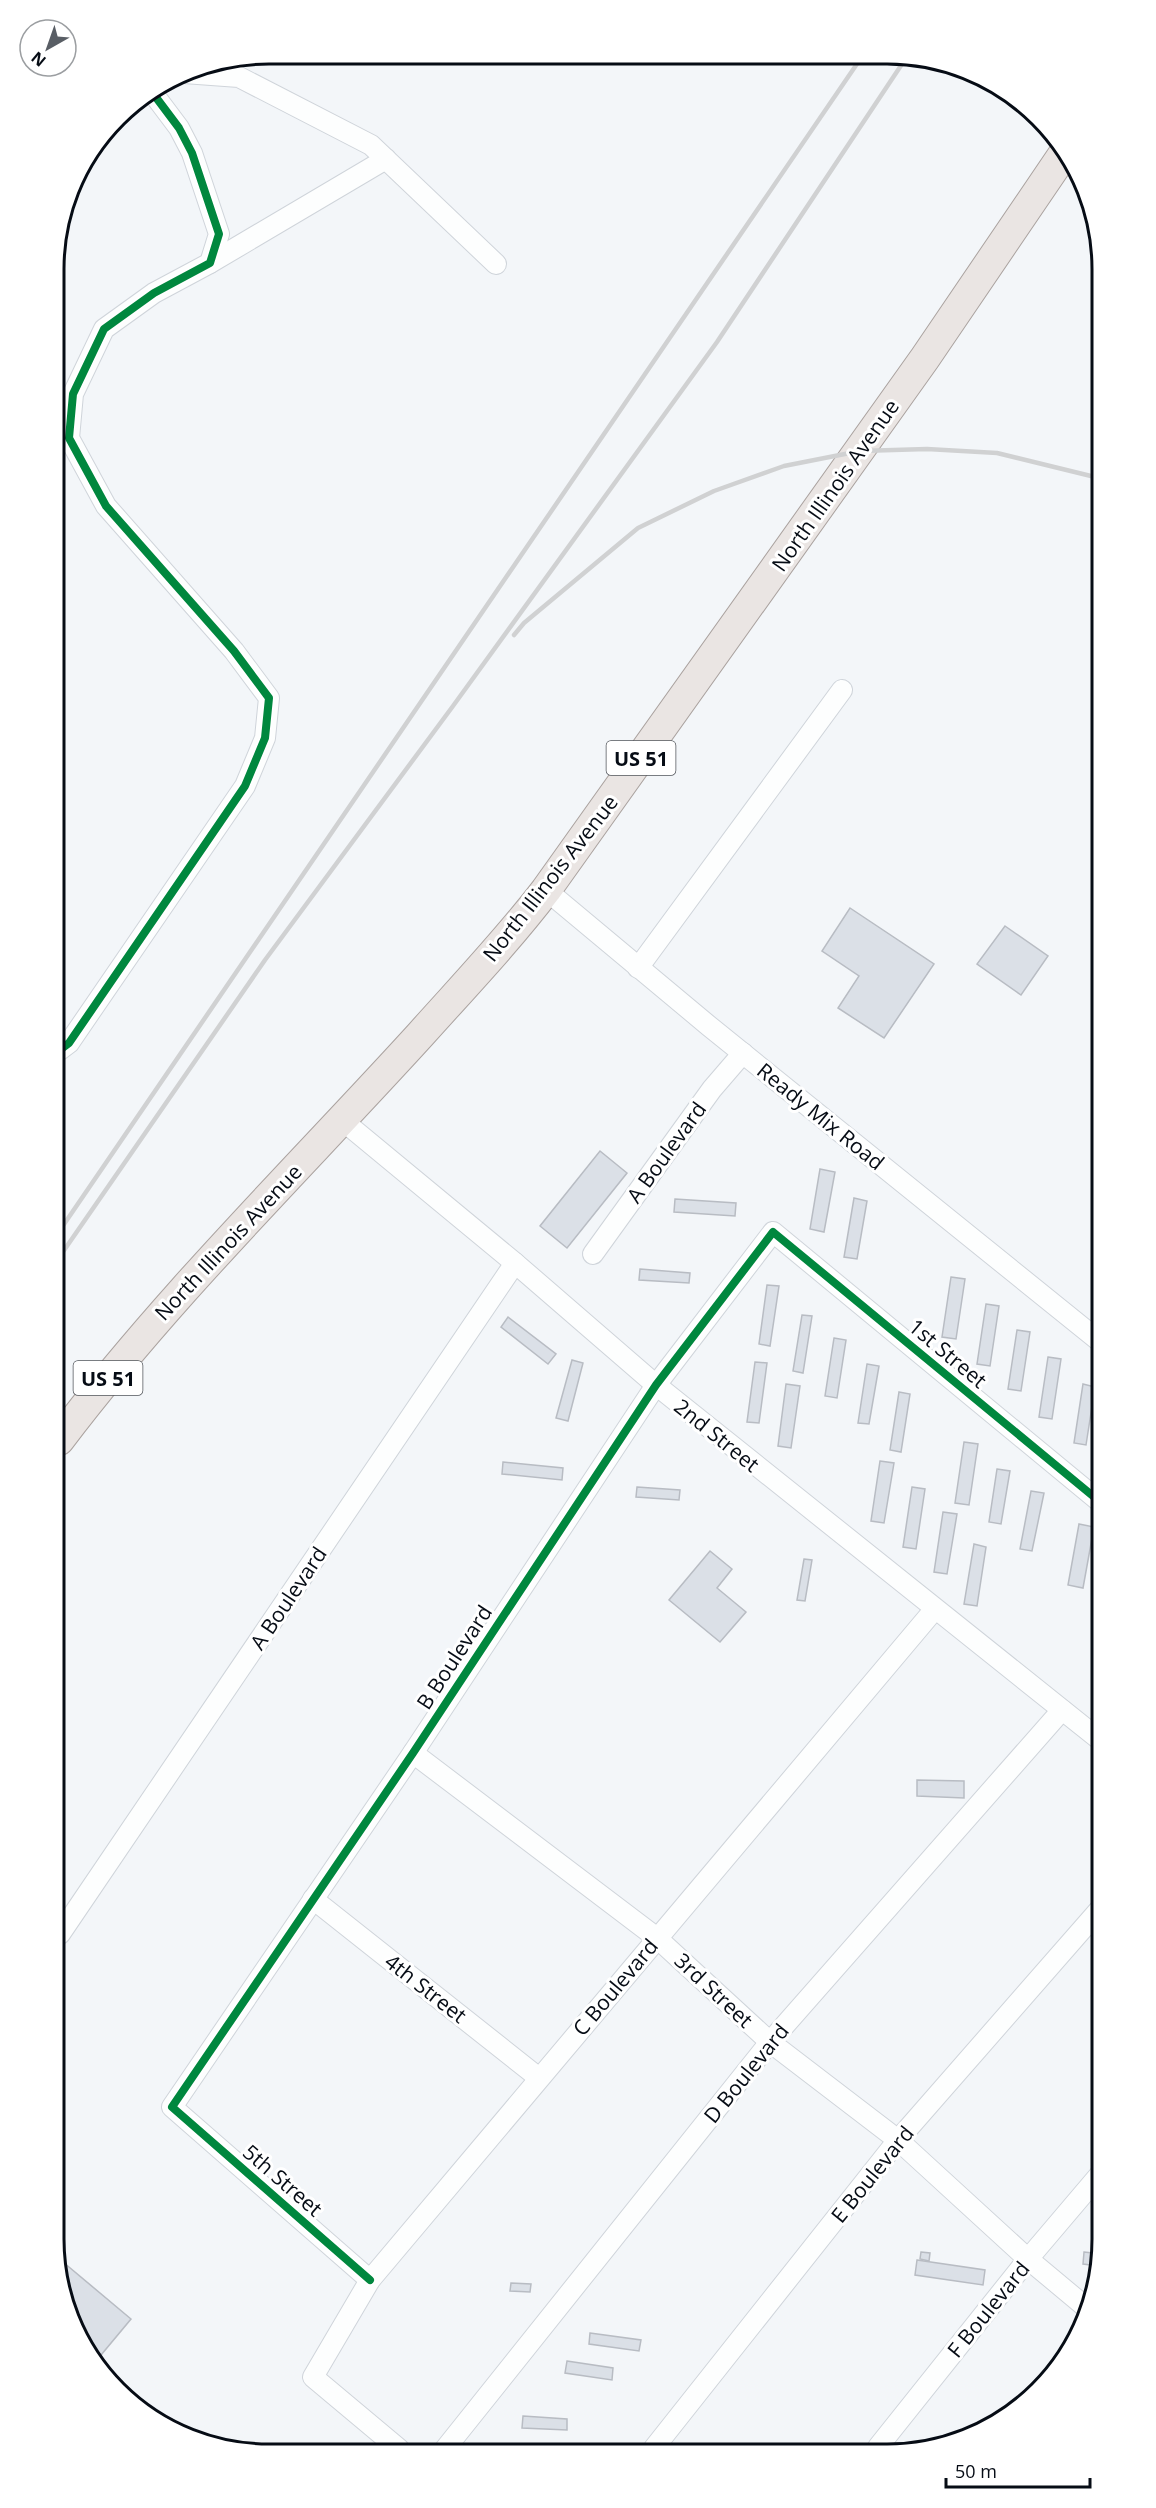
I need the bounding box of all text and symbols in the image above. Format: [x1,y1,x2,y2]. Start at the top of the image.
north arrow [18,18,78,78]
text: N [26,47,50,72]
street label: North Illinois Avenue [765,393,905,577]
road number: US 51 [606,741,676,775]
street label: North Illinois Avenue [476,789,624,967]
street label: Ready Mix Road [752,1056,890,1176]
street label: A Boulevard [620,1096,712,1208]
street label: North Illinois Avenue [148,1158,308,1326]
street label: 1st Street [903,1312,993,1394]
road number: US 51 [74,1361,142,1395]
street label: 2nd Street [669,1392,765,1478]
street label: A Boulevard [243,1541,333,1655]
street label: B Boulevard [410,1600,498,1714]
street label: C Boulevard [566,1933,664,2041]
street label: 3rd Street [669,1946,759,2034]
street label: 4th Street [379,1947,473,2029]
street label: D Boulevard [697,2017,795,2129]
street label: E Boulevard [824,2120,920,2228]
street label: 5th Street [237,2138,329,2222]
street label: F Boulevard [941,2255,1035,2363]
scale bar [946,2451,1090,2489]
text: 50 m [955,2459,997,2483]

